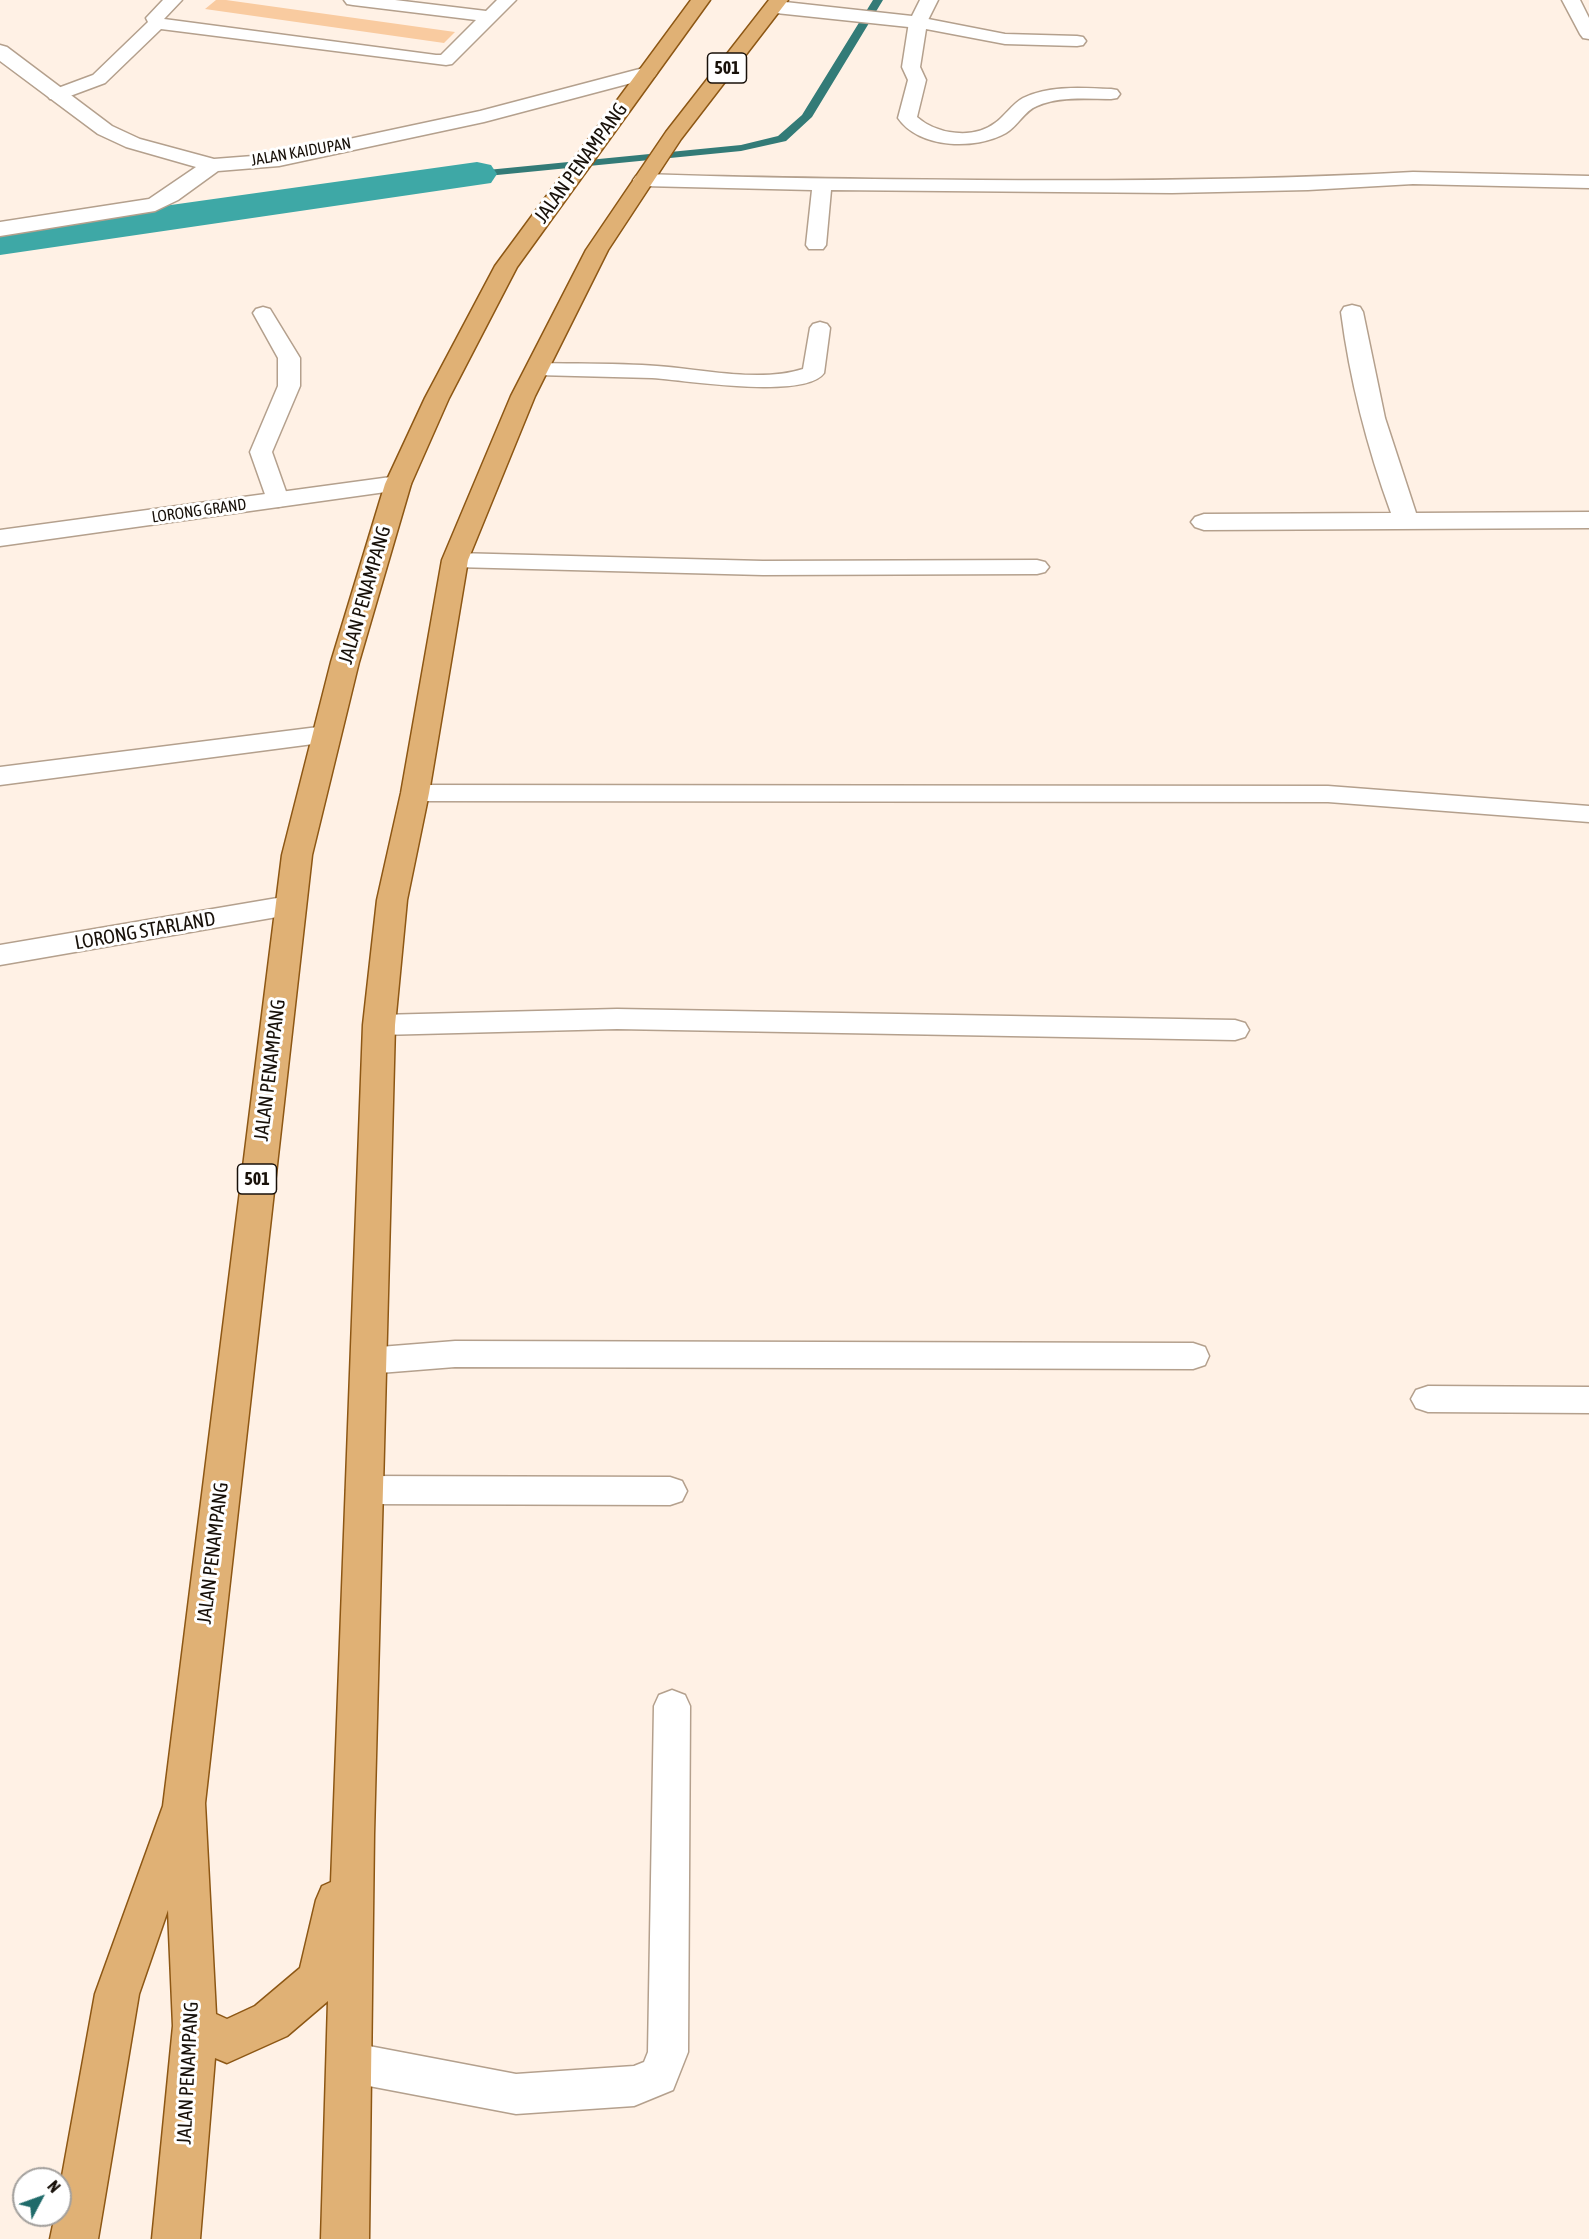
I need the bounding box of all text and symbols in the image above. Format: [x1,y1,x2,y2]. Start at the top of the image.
road number: 501 [708,53,746,83]
street label: JALAN PENAMPANG [529,98,633,228]
street label: JALAN KAIDUPAN [249,134,353,170]
street label: LORONG GRAND [151,495,247,527]
street label: JALAN PENAMPANG [334,523,396,667]
street label: LORONG STARLAND [73,907,217,955]
street label: JALAN PENAMPANG [249,998,291,1142]
road number: 501 [238,1164,276,1194]
street label: JALAN PENAMPANG [192,1481,234,1625]
street label: JALAN PENAMPANG [172,2001,204,2145]
north arrow [12,2167,72,2227]
text: N [44,2177,64,2196]

